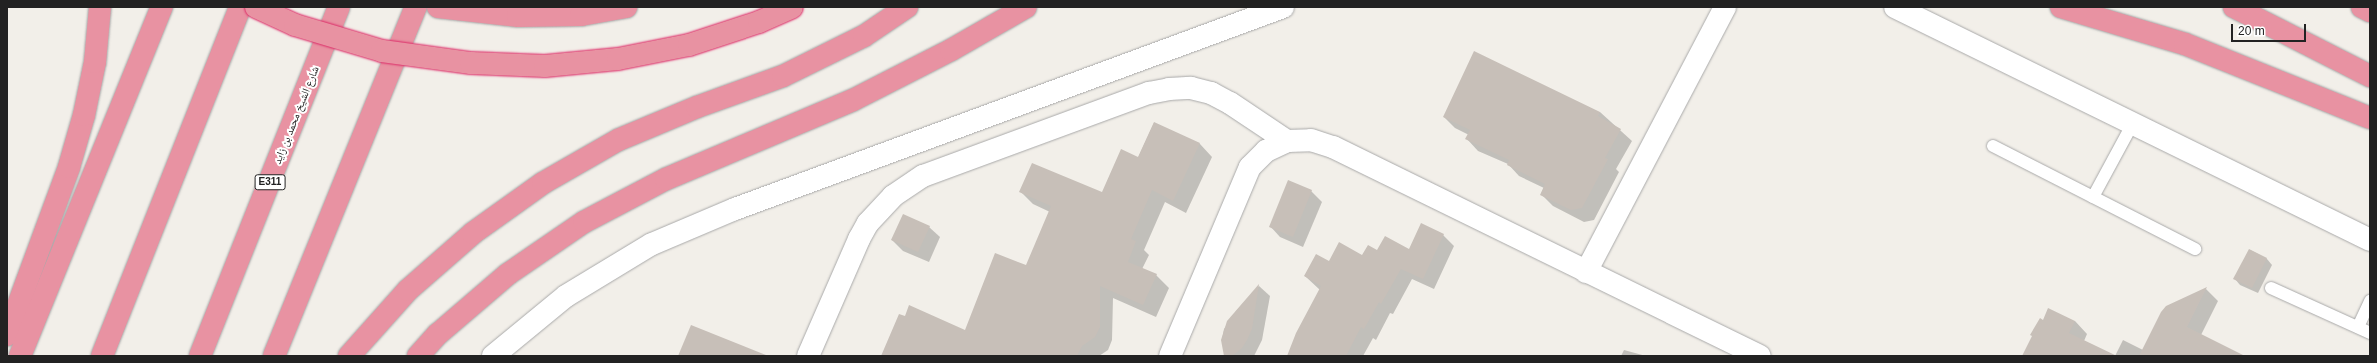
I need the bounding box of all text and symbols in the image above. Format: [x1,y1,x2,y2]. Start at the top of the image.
scale bar [2233,16,2308,42]
text: 20 m [2238,24,2265,38]
street label: شارع الشيخ محمد بن زايد [270,64,322,166]
road number: E311 [254,174,286,190]

